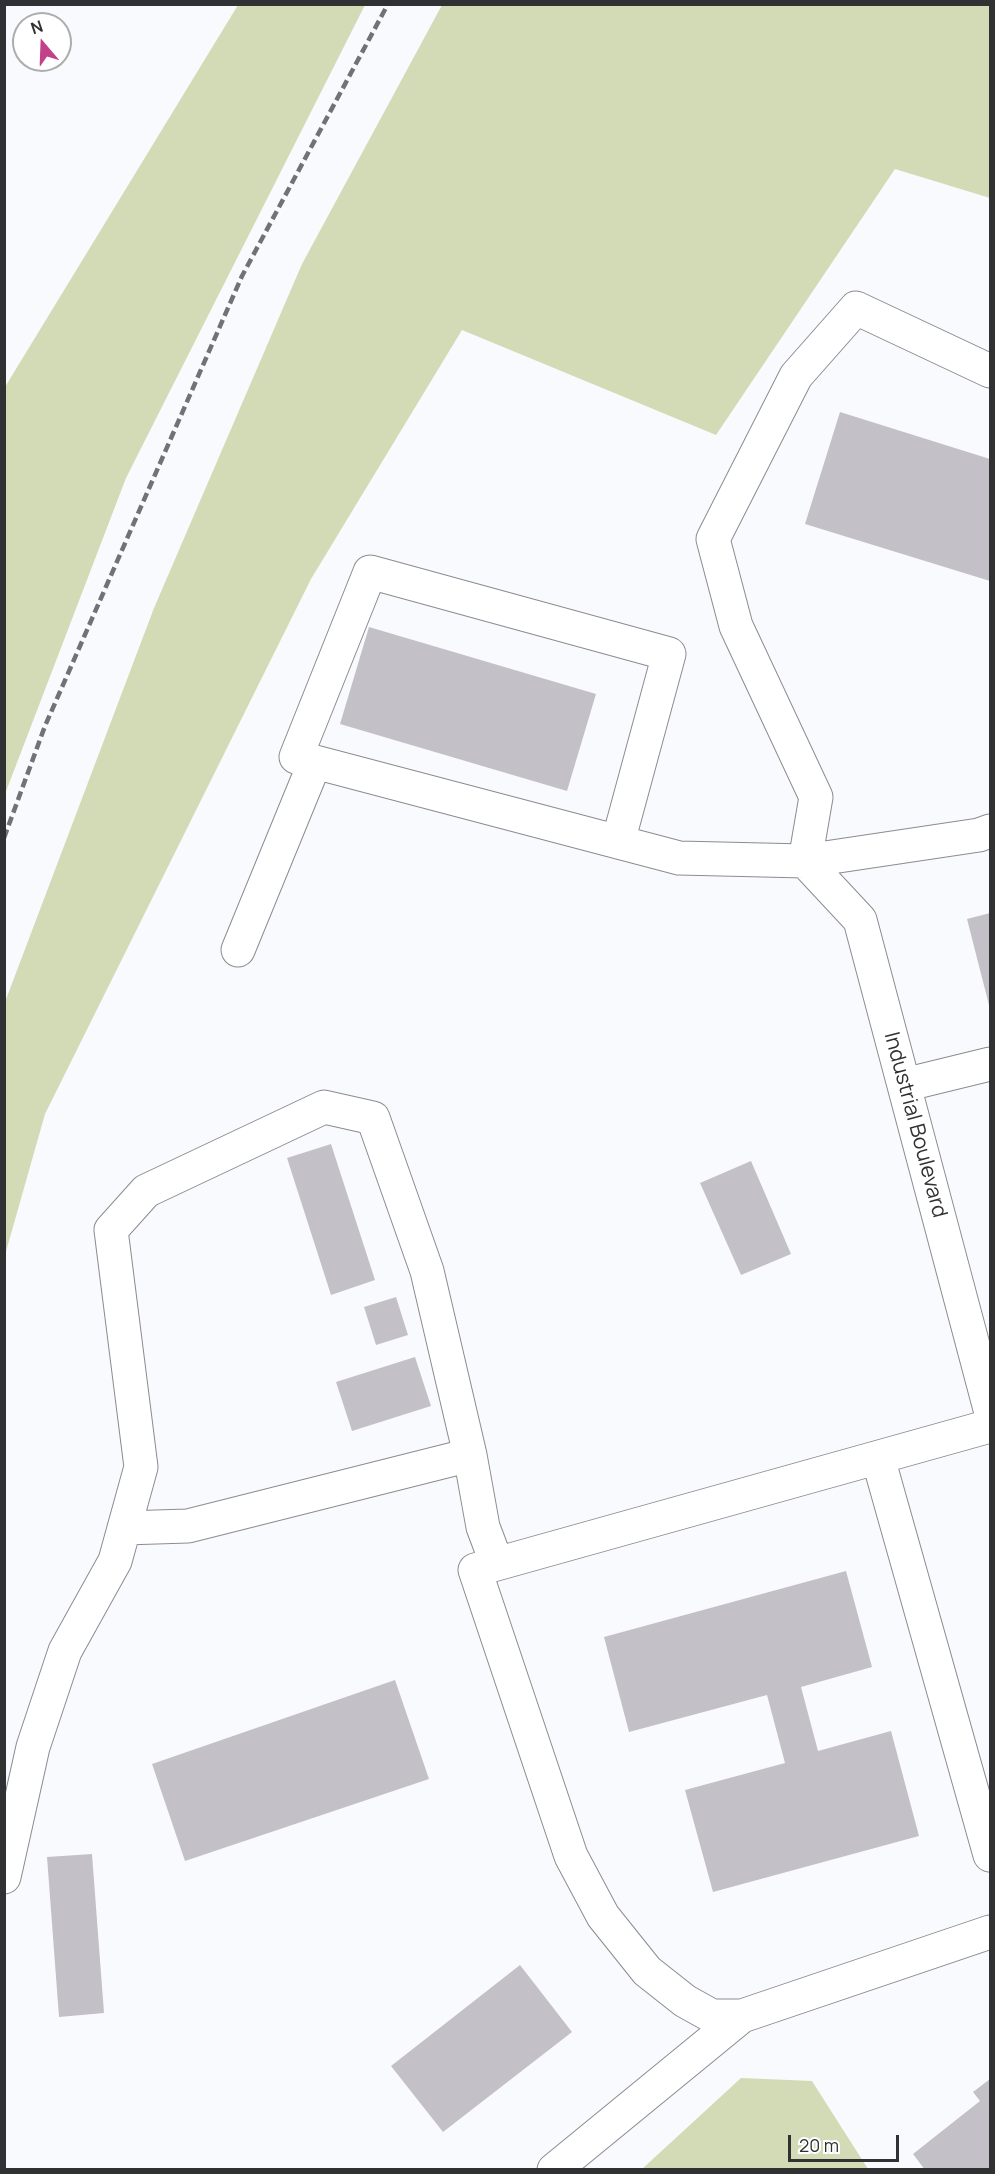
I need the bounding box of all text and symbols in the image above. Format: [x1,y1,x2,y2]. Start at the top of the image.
north arrow [12,12,72,72]
text: N [28,15,46,39]
street label: Industrial Boulevard [878,1030,952,1220]
scale bar [791,2123,902,2161]
text: 20 m [799,2133,839,2157]

